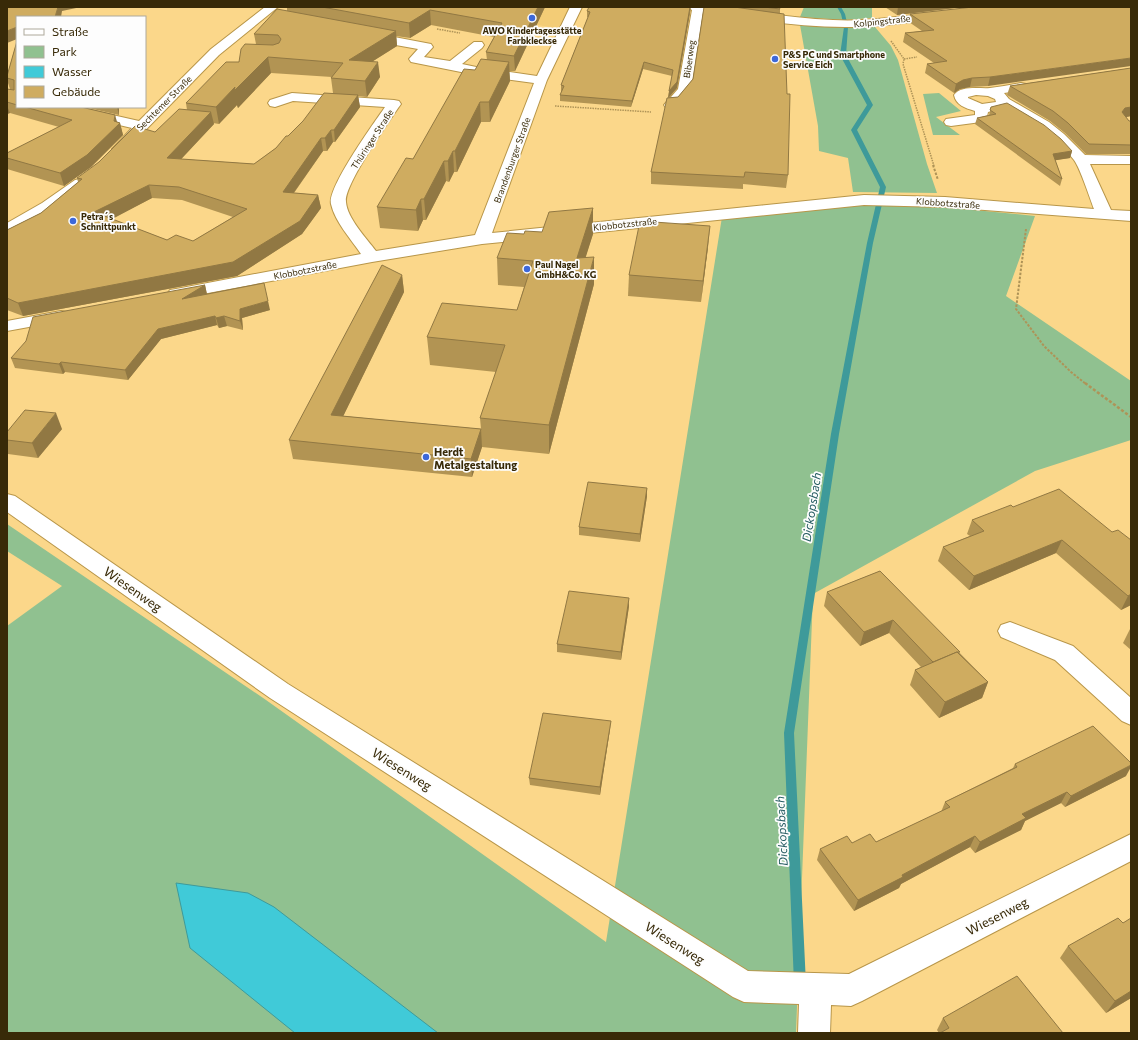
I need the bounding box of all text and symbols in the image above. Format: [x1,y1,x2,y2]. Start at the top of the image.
marker: AWO Kindertagesstätte Farbkleckse [527,13,537,23]
street label: Kolpingstraße [853,13,911,29]
legend [16,16,146,108]
text: Straße [52,24,88,38]
place label: AWO Kindertagesstätte Farbkleckse [482,25,582,46]
street label: Biberweg [681,39,697,79]
text: Park [52,44,78,58]
place label: P&S PC und Smartphone Service Eich [783,49,885,70]
marker: P&S PC und Smartphone Service Eich [770,54,780,64]
text: Wasser [52,64,92,78]
street label: Sechtemer Straße [134,73,194,133]
text: Gebäude [52,84,100,98]
street label: Thüringer Straße [349,107,396,171]
street label: Brandenburger Straße [491,115,533,204]
street label: Klobbotzstraße [916,195,981,211]
place label: Petra´s Schnittpunkt [81,211,136,232]
street label: Klobbotzstraße [593,215,658,233]
marker: Petra´s Schnittpunkt [68,216,78,226]
street label: Klobbotzstraße [273,258,338,282]
place label: Paul Nagel GmbH&Co. KG [535,259,597,280]
marker: Paul Nagel GmbH&Co. KG [522,264,532,274]
place label: Herdt Metalgestaltung [434,445,517,471]
marker: Herdt Metalgestaltung [421,452,431,462]
water label: Dickopsbach [799,471,823,543]
street label: Wiesenweg [101,563,165,615]
street label: Wiesenweg [369,744,435,794]
water label: Dickopsbach [772,796,790,866]
street label: Wiesenweg [963,894,1031,938]
street label: Wiesenweg [642,918,708,968]

